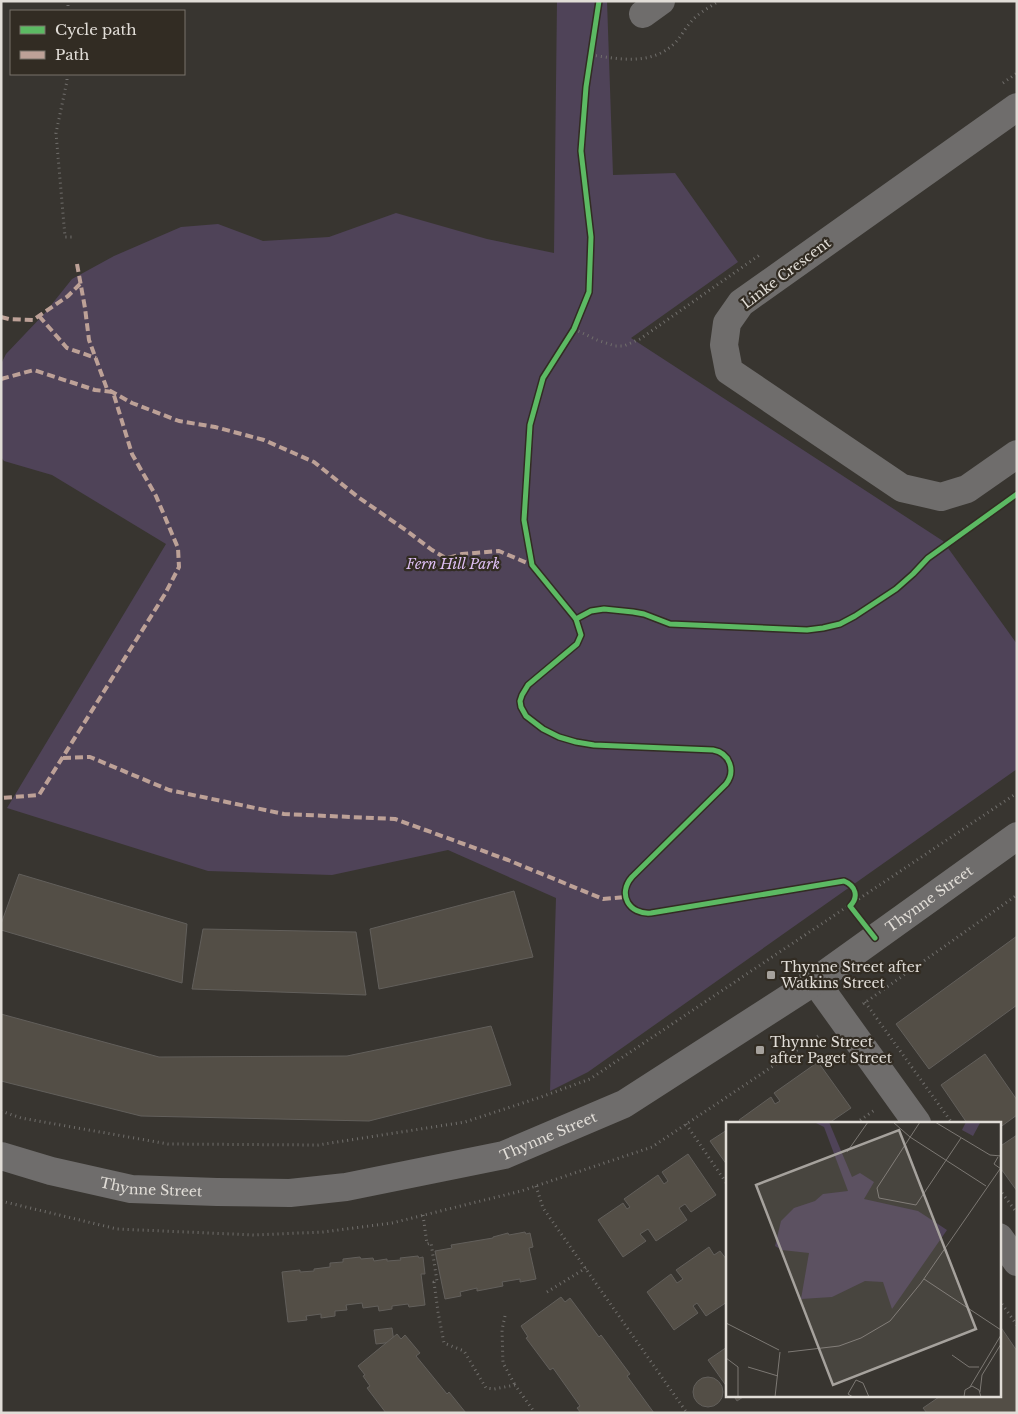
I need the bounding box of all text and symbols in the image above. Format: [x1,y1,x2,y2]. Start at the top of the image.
legend [10,10,185,75]
text: Cycle path [55,20,137,39]
text: Path [55,45,89,64]
street label: Linke Crescent [738,233,835,312]
park label: Fern Hill Park [405,555,500,573]
street label: Thynne Street [882,861,977,936]
place label: Thynne Street after Watkins Street [780,958,922,992]
marker: Thynne Street after Watkins Street [765,969,777,981]
place label: Thynne Street after Paget Street [770,1033,893,1067]
marker: Thynne Street after Paget Street [754,1044,766,1056]
street label: Thynne Street [497,1107,600,1165]
inset map [726,1122,1000,1396]
street label: Thynne Street [98,1173,203,1201]

